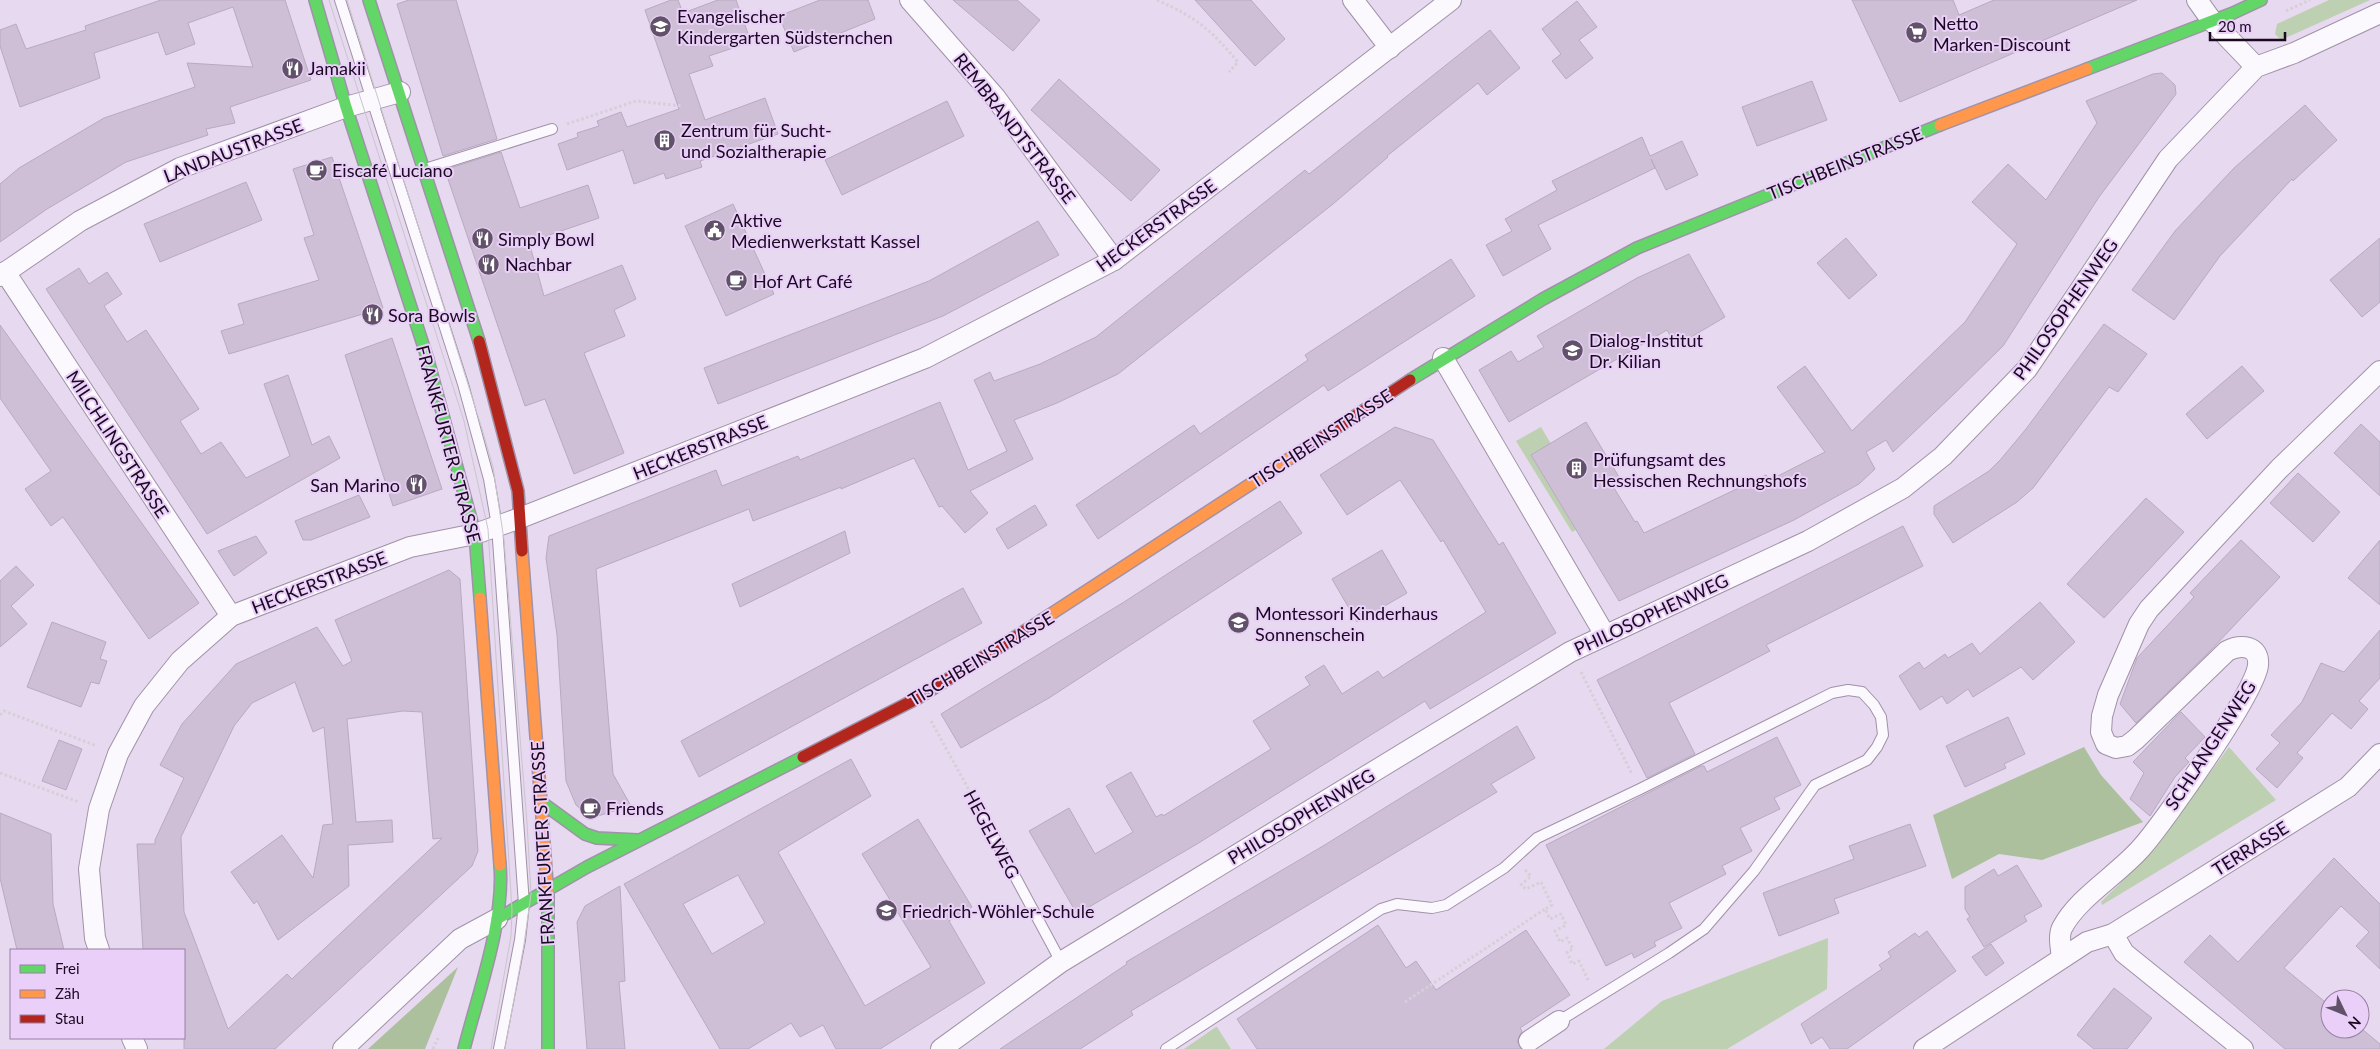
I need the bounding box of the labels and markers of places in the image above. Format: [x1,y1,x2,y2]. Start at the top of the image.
place label: Evangelischer Kindergarten Südsternchen [677,5,893,48]
place label: Netto Marken-Discount [1933,12,2071,55]
school or university icon: Evangelischer Kindergarten Südsternchen [649,14,673,38]
supermarket icon: Netto Marken-Discount [1905,21,1929,45]
restaurant icon: Jamakii [280,56,304,80]
place label: Jamakii [308,57,366,79]
place label: Zentrum für Sucht- und Sozialtherapie [681,119,832,162]
building icon: Zentrum für Sucht- und Sozialtherapie [653,128,677,152]
cafe icon: Eiscafé Luciano [304,158,328,182]
place label: Eiscafé Luciano [332,159,453,181]
place label: Aktive Medienwerkstatt Kassel [731,209,920,252]
public building icon: Aktive Medienwerkstatt Kassel [703,218,727,242]
restaurant icon: Simply Bowl [470,227,494,251]
place label: Simply Bowl [498,228,595,250]
restaurant icon: Nachbar [477,252,501,276]
place label: Nachbar [505,253,572,275]
cafe icon: Hof Art Café [725,269,749,293]
place label: Hof Art Café [753,270,853,292]
restaurant icon: Sora Bowls [360,303,384,327]
place label: Sora Bowls [388,304,476,326]
place label: Dialog-Institut Dr. Kilian [1589,329,1704,372]
school or university icon: Dialog-Institut Dr. Kilian [1561,338,1585,362]
place label: Prüfungsamt des Hessischen Rechnungshofs [1593,448,1807,491]
building icon: Prüfungsamt des Hessischen Rechnungshofs [1565,457,1589,481]
restaurant icon: San Marino [404,473,428,497]
place label: San Marino [310,474,400,496]
place label: Montessori Kinderhaus Sonnenschein [1255,602,1438,645]
school or university icon: Montessori Kinderhaus Sonnenschein [1227,611,1251,635]
cafe icon: Friends [578,796,602,820]
place label: Friends [606,797,664,819]
school or university icon: Friedrich-Wöhler-Schule [874,899,898,923]
place label: Friedrich-Wöhler-Schule [902,900,1094,922]

